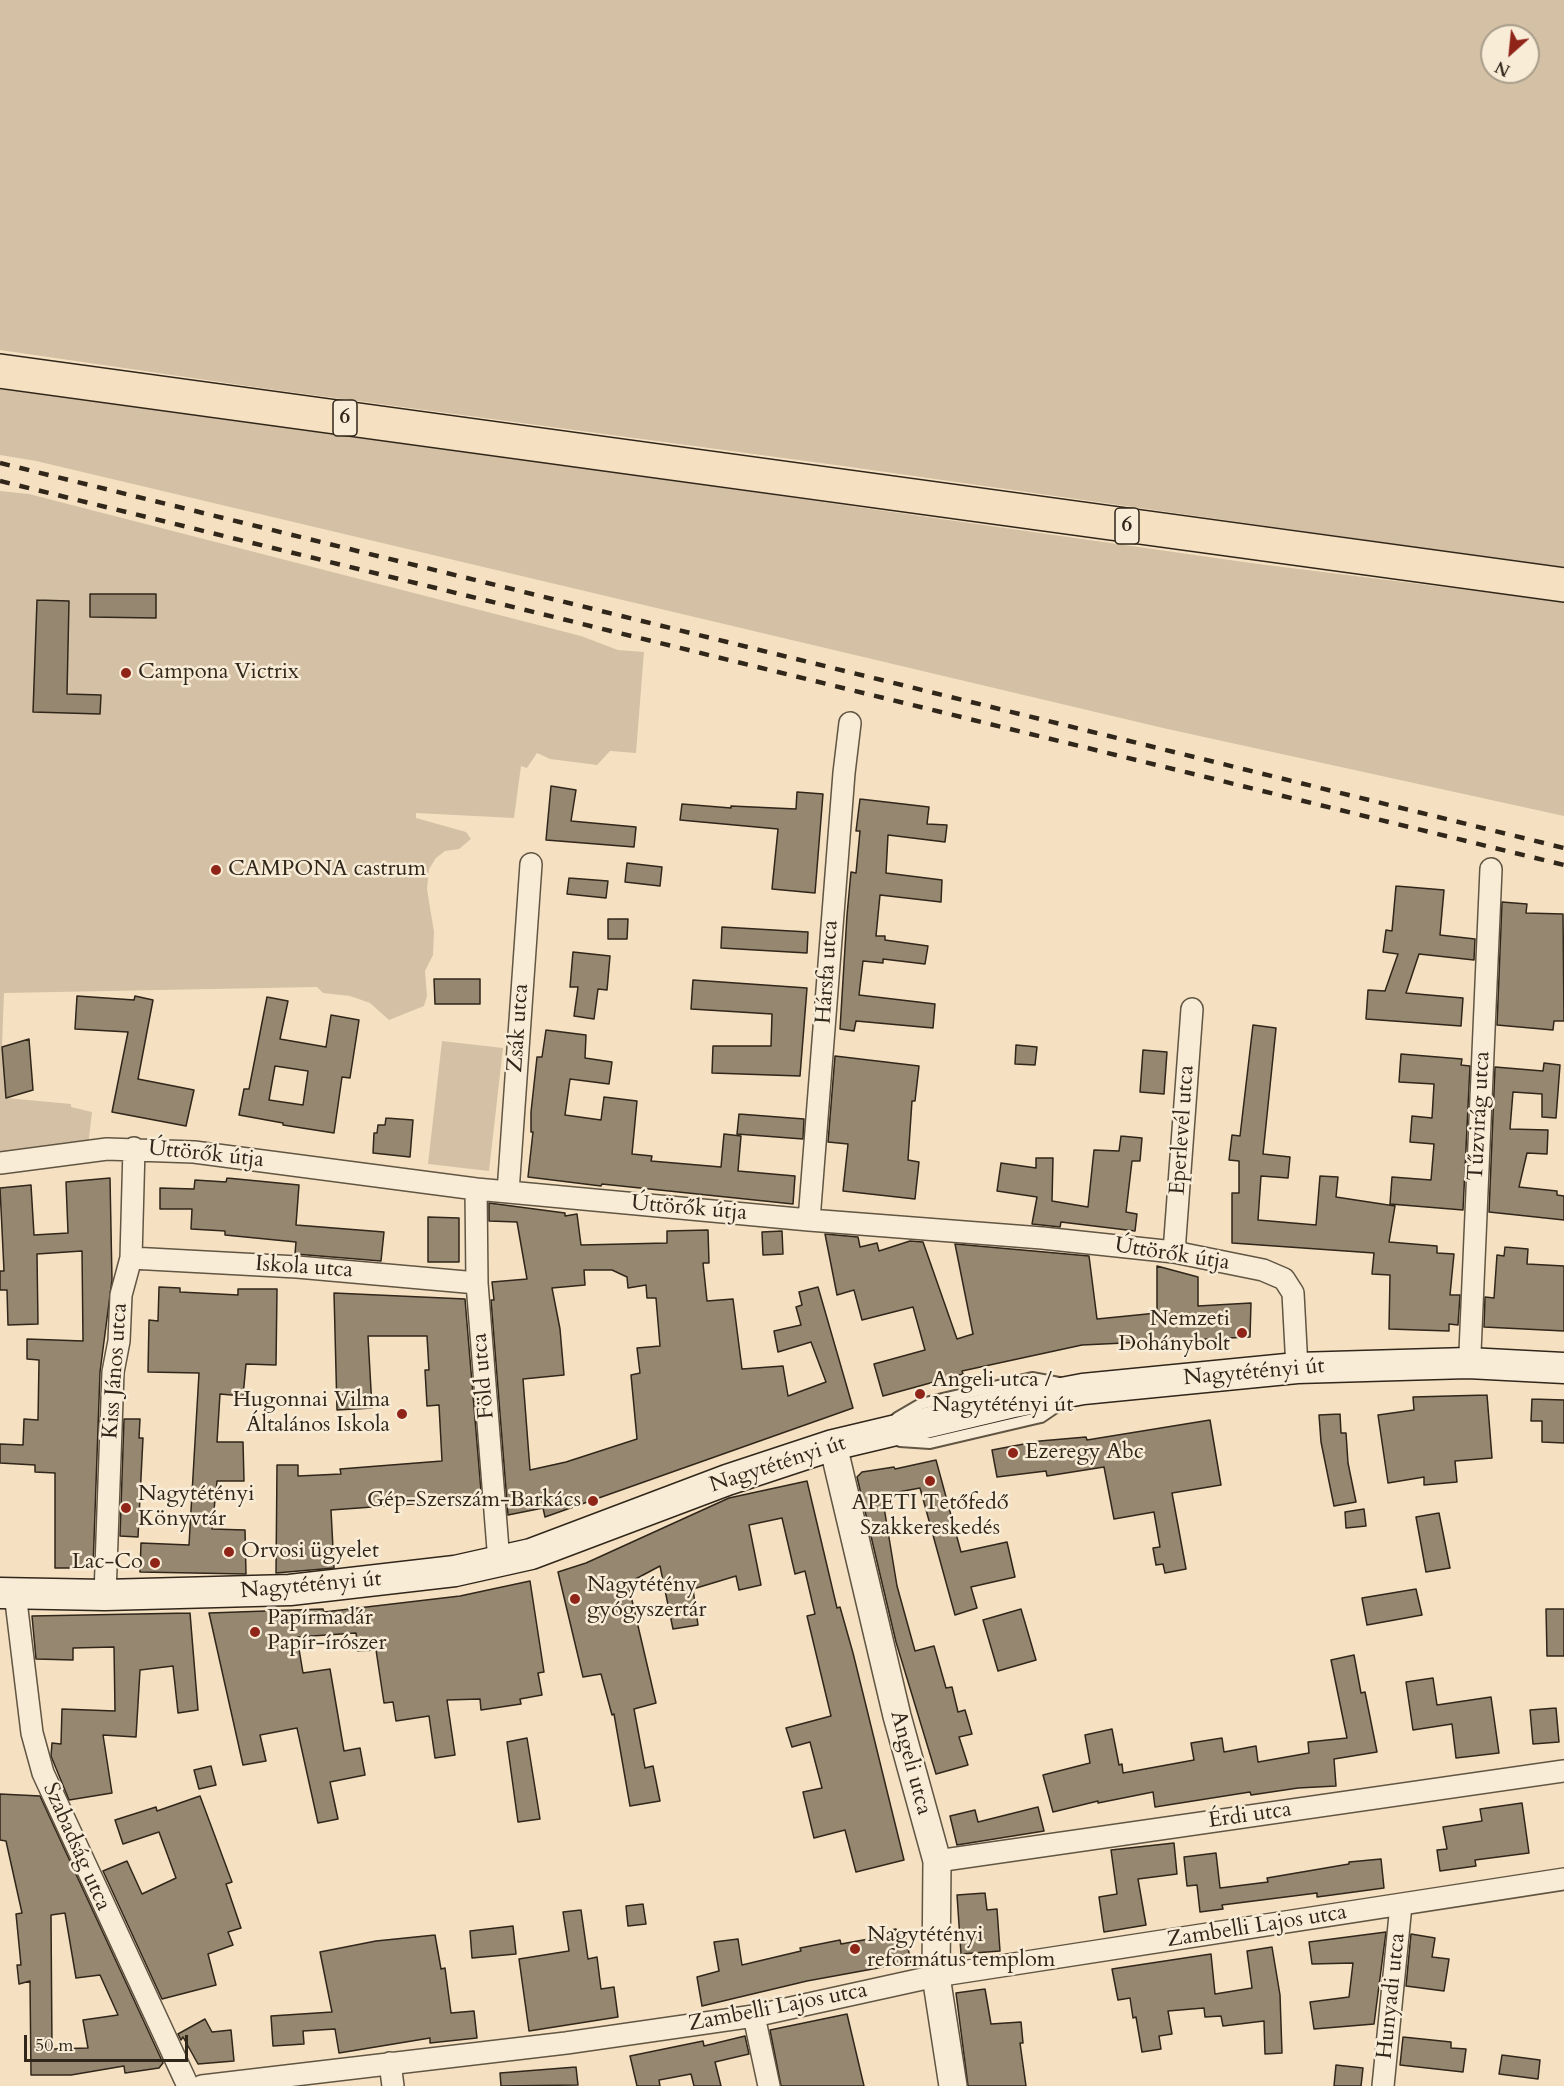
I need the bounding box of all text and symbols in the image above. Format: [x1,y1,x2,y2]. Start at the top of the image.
north arrow [1480,24,1540,84]
text: N [1492,55,1514,81]
road number: 6 [333,400,357,436]
road number: 6 [1115,508,1139,544]
place label: Campona Victrix [138,660,299,686]
marker: Campona Victrix [119,666,133,680]
place label: CAMPONA castrum [228,857,426,883]
marker: CAMPONA castrum [209,863,223,877]
street label: Hársfa utca [811,919,845,1025]
street label: Zsák utca [503,983,535,1073]
street label: Tűzvirág utca [1463,1051,1497,1181]
street label: Eperlevél utca [1165,1064,1201,1196]
street label: Úttörők útja [147,1136,265,1174]
street label: Úttörők útja [630,1191,748,1227]
street label: Úttörők útja [1113,1233,1231,1277]
street label: Iskola utca [254,1251,354,1285]
street label: Kiss János utca [98,1302,134,1440]
place label: Nemzeti Dohánybolt [1118,1307,1230,1358]
marker: Nemzeti Dohánybolt [1235,1326,1249,1340]
street label: Föld utca [467,1332,501,1420]
street label: Nagytétényi út [1182,1354,1326,1392]
place label: Angeli utca / Nagytétényi út [932,1368,1073,1420]
marker: Angeli utca / Nagytétényi út [913,1387,927,1401]
place label: Hugonnai Vilma Általános Iskola [233,1388,390,1440]
marker: Hugonnai Vilma Általános Iskola [395,1407,409,1421]
street label: Nagytétényi út [707,1431,849,1499]
place label: Ezeregy Abc [1025,1440,1144,1466]
marker: Ezeregy Abc [1006,1446,1020,1460]
marker: APETI Tetőfedő Szakkereskedés [923,1474,937,1488]
place label: Nagytétényi Könyvtár [138,1482,254,1534]
place label: Gép-Szerszám-Barkács [367,1488,581,1514]
place label: APETI Tetőfedő Szakkereskedés [851,1491,1009,1542]
marker: Gép-Szerszám-Barkács [586,1494,600,1508]
marker: Nagytétényi Könyvtár [119,1501,133,1515]
place label: Orvosi ügyelet [241,1539,379,1565]
marker: Orvosi ügyelet [222,1545,236,1559]
place label: Lac-Co [72,1550,143,1576]
marker: Lac-Co [148,1556,162,1570]
street label: Nagytétényi út [239,1567,383,1605]
place label: Nagytétény gyógyszertár [587,1573,706,1624]
marker: Nagytétény gyógyszertár [568,1592,582,1606]
place label: Papírmadár Papír-írószer [267,1606,387,1658]
marker: Papírmadár Papír-írószer [248,1625,262,1639]
street label: Angeli utca [883,1708,937,1818]
street label: Szabadság utca [36,1779,116,1915]
street label: Érdi utca [1207,1797,1293,1835]
street label: Zambelli Lajos utca [1165,1900,1349,1954]
place label: Nagytétényi református templom [867,1923,1055,1975]
street label: Hunyadi utca [1372,1932,1412,2060]
marker: Nagytétényi református templom [848,1942,862,1956]
street label: Zambelli Lajos utca [686,1978,870,2038]
scale bar [27,2023,190,2061]
text: 50 m [35,2033,74,2058]

